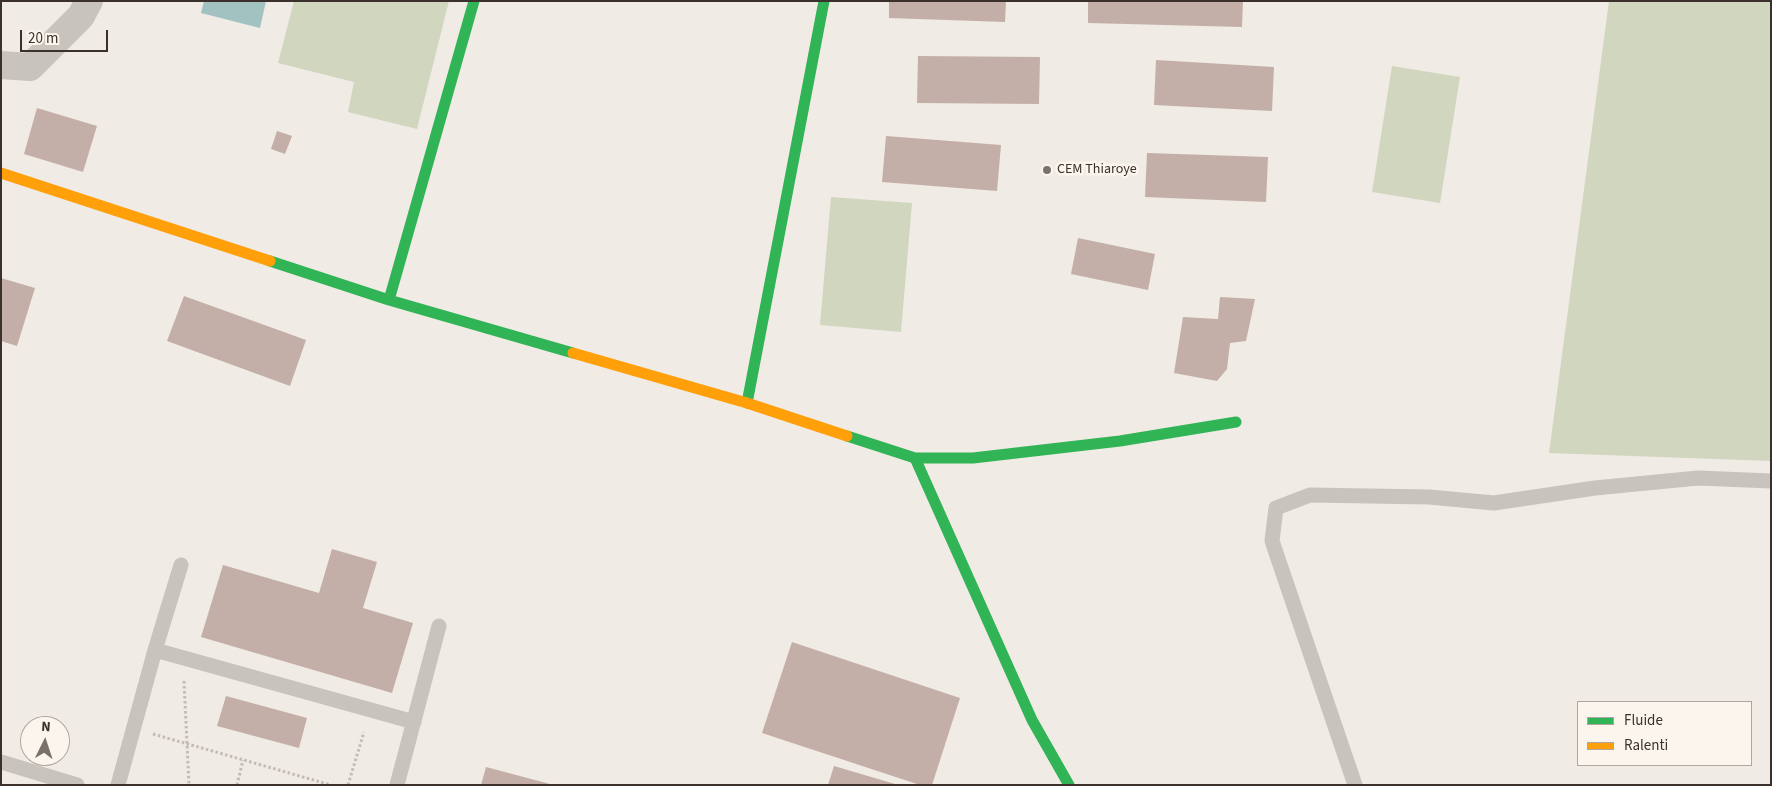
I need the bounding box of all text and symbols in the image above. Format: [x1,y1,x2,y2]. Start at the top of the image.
scale bar [22,20,110,52]
text: 20 m [28,28,58,49]
place label: CEM Thiaroye [1057,162,1137,178]
marker: CEM Thiaroye [1041,164,1053,176]
legend [1577,701,1752,766]
text: Fluide [1624,710,1663,731]
north arrow [20,716,70,766]
text: N [41,717,51,737]
text: Ralenti [1624,735,1668,756]

